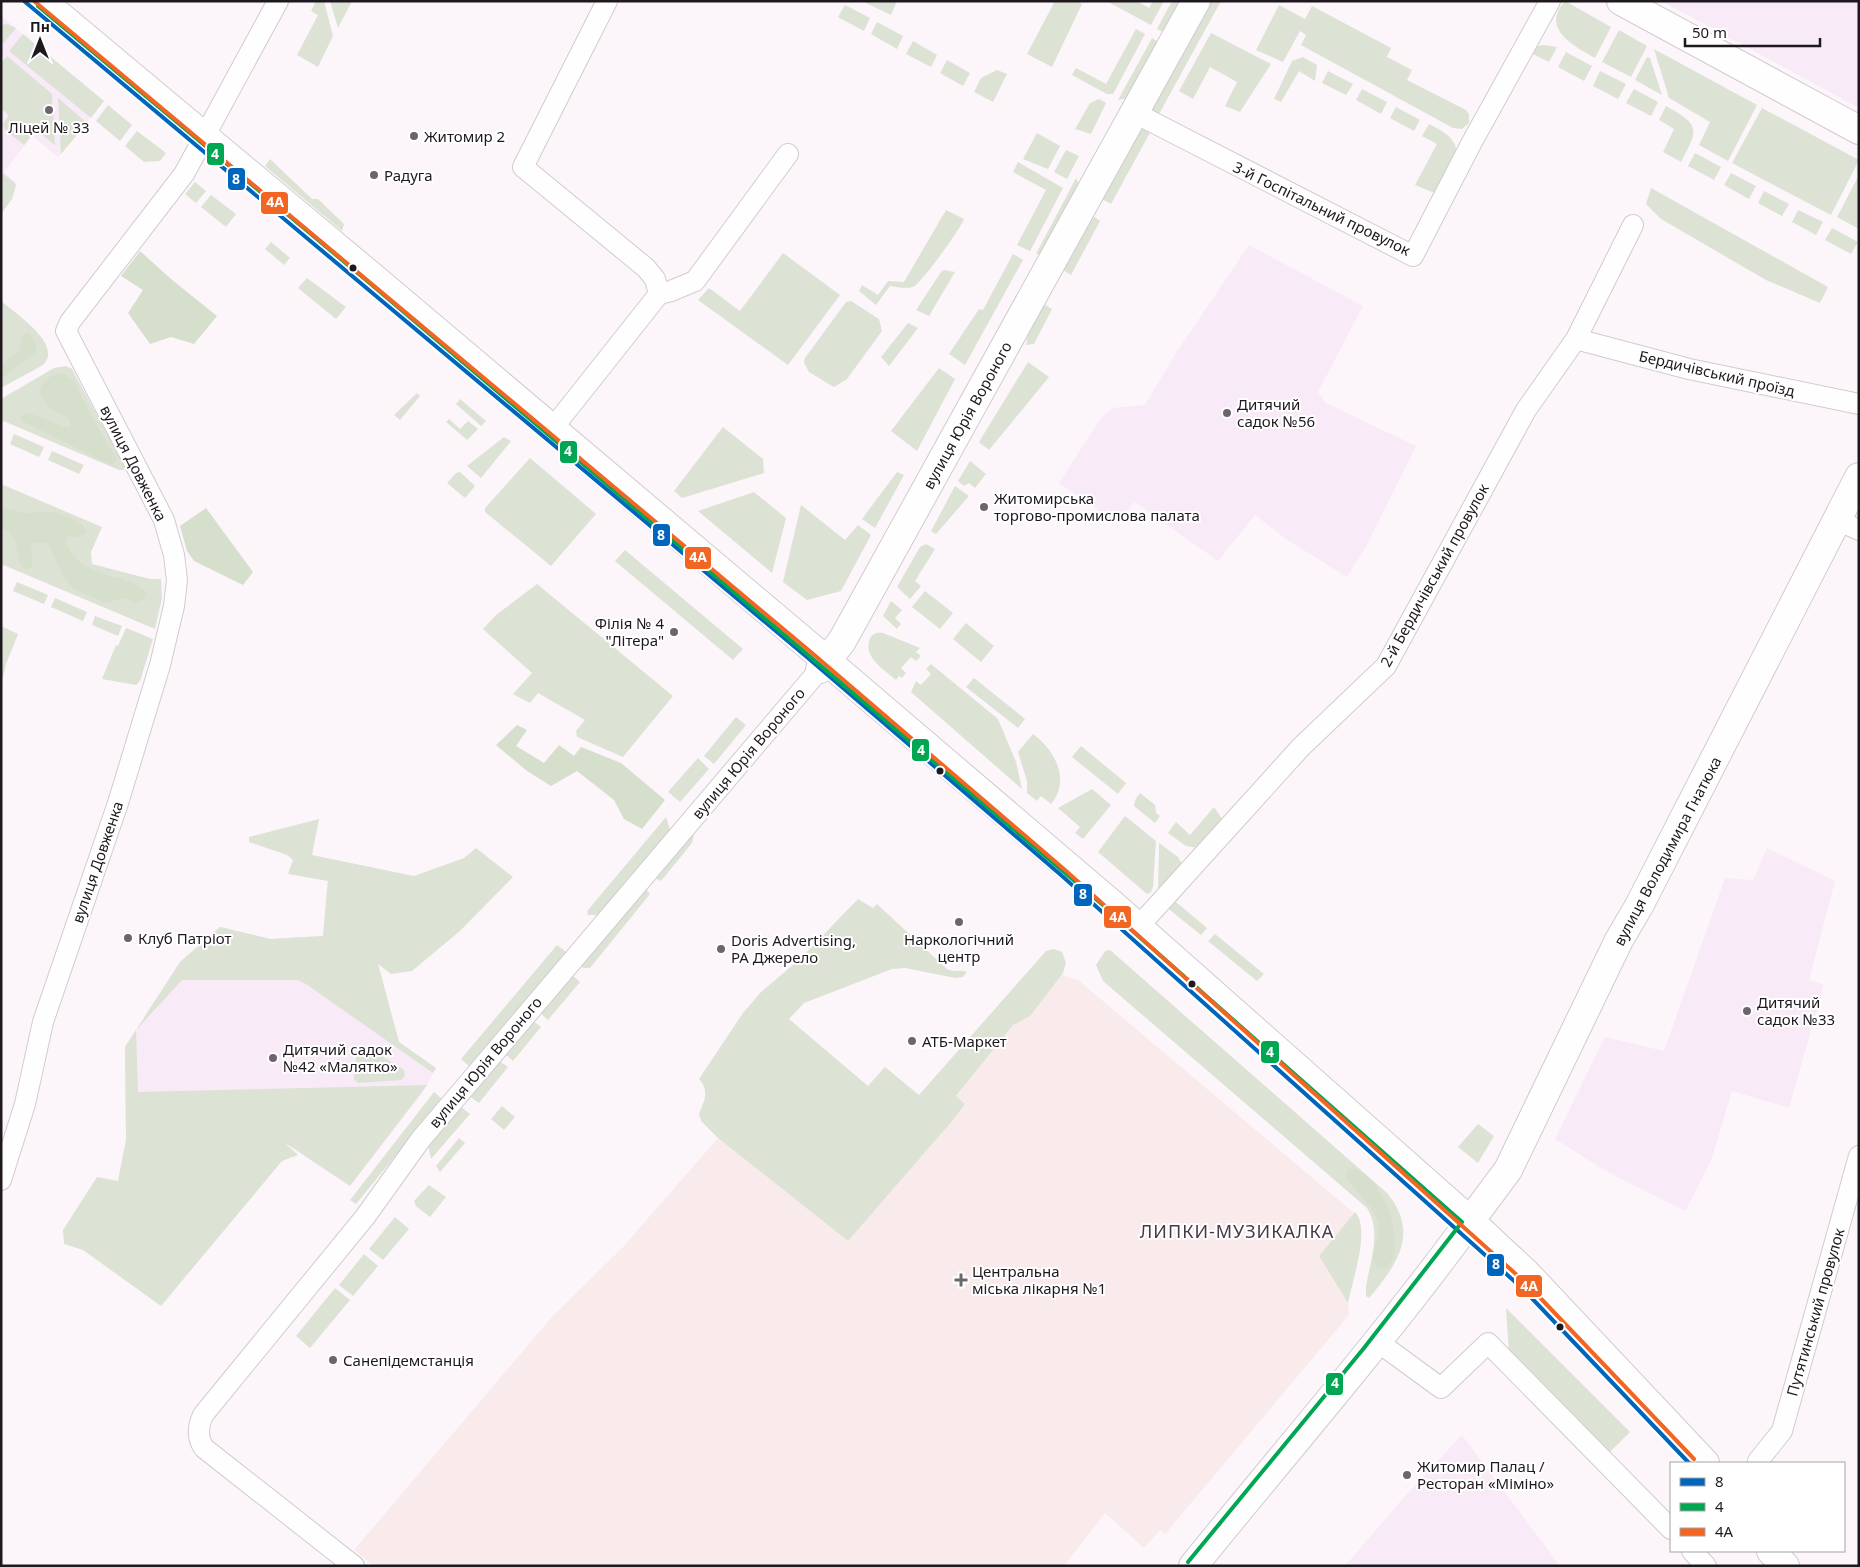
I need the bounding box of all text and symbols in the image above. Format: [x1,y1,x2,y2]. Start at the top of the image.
north arrow [15,15,65,65]
scale bar [1685,15,1820,47]
text: Пн [30,17,50,36]
text: 50 m [1692,22,1727,42]
marker: Ліцей № 33 [43,104,55,116]
place label: Ліцей № 33 [8,117,90,137]
place label: Житомир 2 [424,126,505,146]
marker: Житомир 2 [408,130,420,142]
line badge: 4 [206,142,225,166]
text: 4 [211,144,219,163]
street label: 3-й Госпітальний провулок [1230,156,1414,260]
place label: Радуга [384,165,433,185]
line badge: 8 [227,167,246,191]
text: 8 [232,169,240,188]
marker: Радуга [368,169,380,181]
line badge: 4А [260,191,289,215]
text: 4А [266,192,284,211]
unlabelled marker [348,263,358,273]
street label: вулиця Юрія Вороного [918,338,1016,492]
street label: Бердичівський проїзд [1637,345,1797,401]
place label: Дитячий садок №56 [1237,394,1315,431]
street label: вулиця Довженка [96,402,172,524]
marker: Дитячий садок №56 [1221,407,1233,419]
line badge: 4 [559,440,578,464]
text: 4 [564,441,572,460]
street label: 2-й Бердичівський провулок [1375,480,1493,670]
place label: Житомирська торгово-промислова палата [994,488,1200,525]
marker: Житомирська торгово-промислова палата [978,501,990,513]
line badge: 8 [652,523,671,547]
text: 8 [657,525,665,544]
line badge: 4А [684,546,712,570]
text: 4А [689,547,707,566]
place label: Філія № 4 "Літера" [595,613,664,650]
marker: Філія № 4 "Літера" [668,626,680,638]
street label: вулиця Юрія Вороного [687,683,809,823]
line badge: 4 [911,738,930,762]
text: 4 [917,740,925,759]
street label: вулиця Володимира Гнатюка [1609,753,1725,949]
unlabelled marker [935,766,945,776]
street label: вулиця Довженка [67,798,127,926]
line badge: 8 [1073,883,1093,907]
text: 8 [1079,884,1087,903]
line badge: 4А [1103,905,1132,929]
text: 4А [1109,907,1127,926]
marker: Наркологічний центр [953,916,965,928]
place label: Клуб Патріот [138,928,232,948]
place label: Наркологічний центр [904,929,1014,966]
place label: Doris Advertising, РА Джерело [731,930,856,967]
marker: Клуб Патріот [122,932,134,944]
marker: Doris Advertising, РА Джерело [715,943,727,955]
unlabelled marker [1187,979,1197,989]
street label: вулиця Юрія Вороного [424,992,546,1132]
place label: Дитячий садок №33 [1757,992,1835,1029]
marker: Дитячий садок №33 [1741,1005,1753,1017]
place label: АТБ-Маркет [922,1031,1007,1051]
marker: АТБ-Маркет [906,1035,918,1047]
place label: Дитячий садок №42 «Малятко» [283,1039,398,1076]
line badge: 4 [1260,1040,1280,1064]
text: 4 [1266,1042,1274,1061]
marker: Дитячий садок №42 «Малятко» [267,1052,279,1064]
district label: ЛИПКИ-МУЗИКАЛКА [1140,1219,1334,1243]
street label: Путятинський провулок [1781,1226,1849,1398]
line badge: 8 [1486,1253,1505,1277]
text: 8 [1492,1254,1500,1273]
place label: Центральна міська лікарня №1 [972,1261,1106,1298]
marker: Центральна міська лікарня №1 [954,1273,968,1287]
line badge: 4А [1515,1274,1543,1298]
text: 4А [1520,1276,1538,1295]
unlabelled marker [1555,1322,1565,1332]
place label: Санепідемстанція [343,1350,474,1370]
marker: Санепідемстанція [327,1354,339,1366]
line badge: 4 [1325,1372,1344,1396]
text: 4 [1331,1373,1339,1392]
place label: Житомир Палац / Ресторан «Міміно» [1417,1456,1555,1493]
legend [1670,1462,1845,1552]
marker: Житомир Палац / Ресторан «Міміно» [1401,1469,1413,1481]
text: 8 [1715,1471,1724,1491]
text: 4 [1715,1496,1724,1516]
text: 4А [1715,1521,1734,1541]

